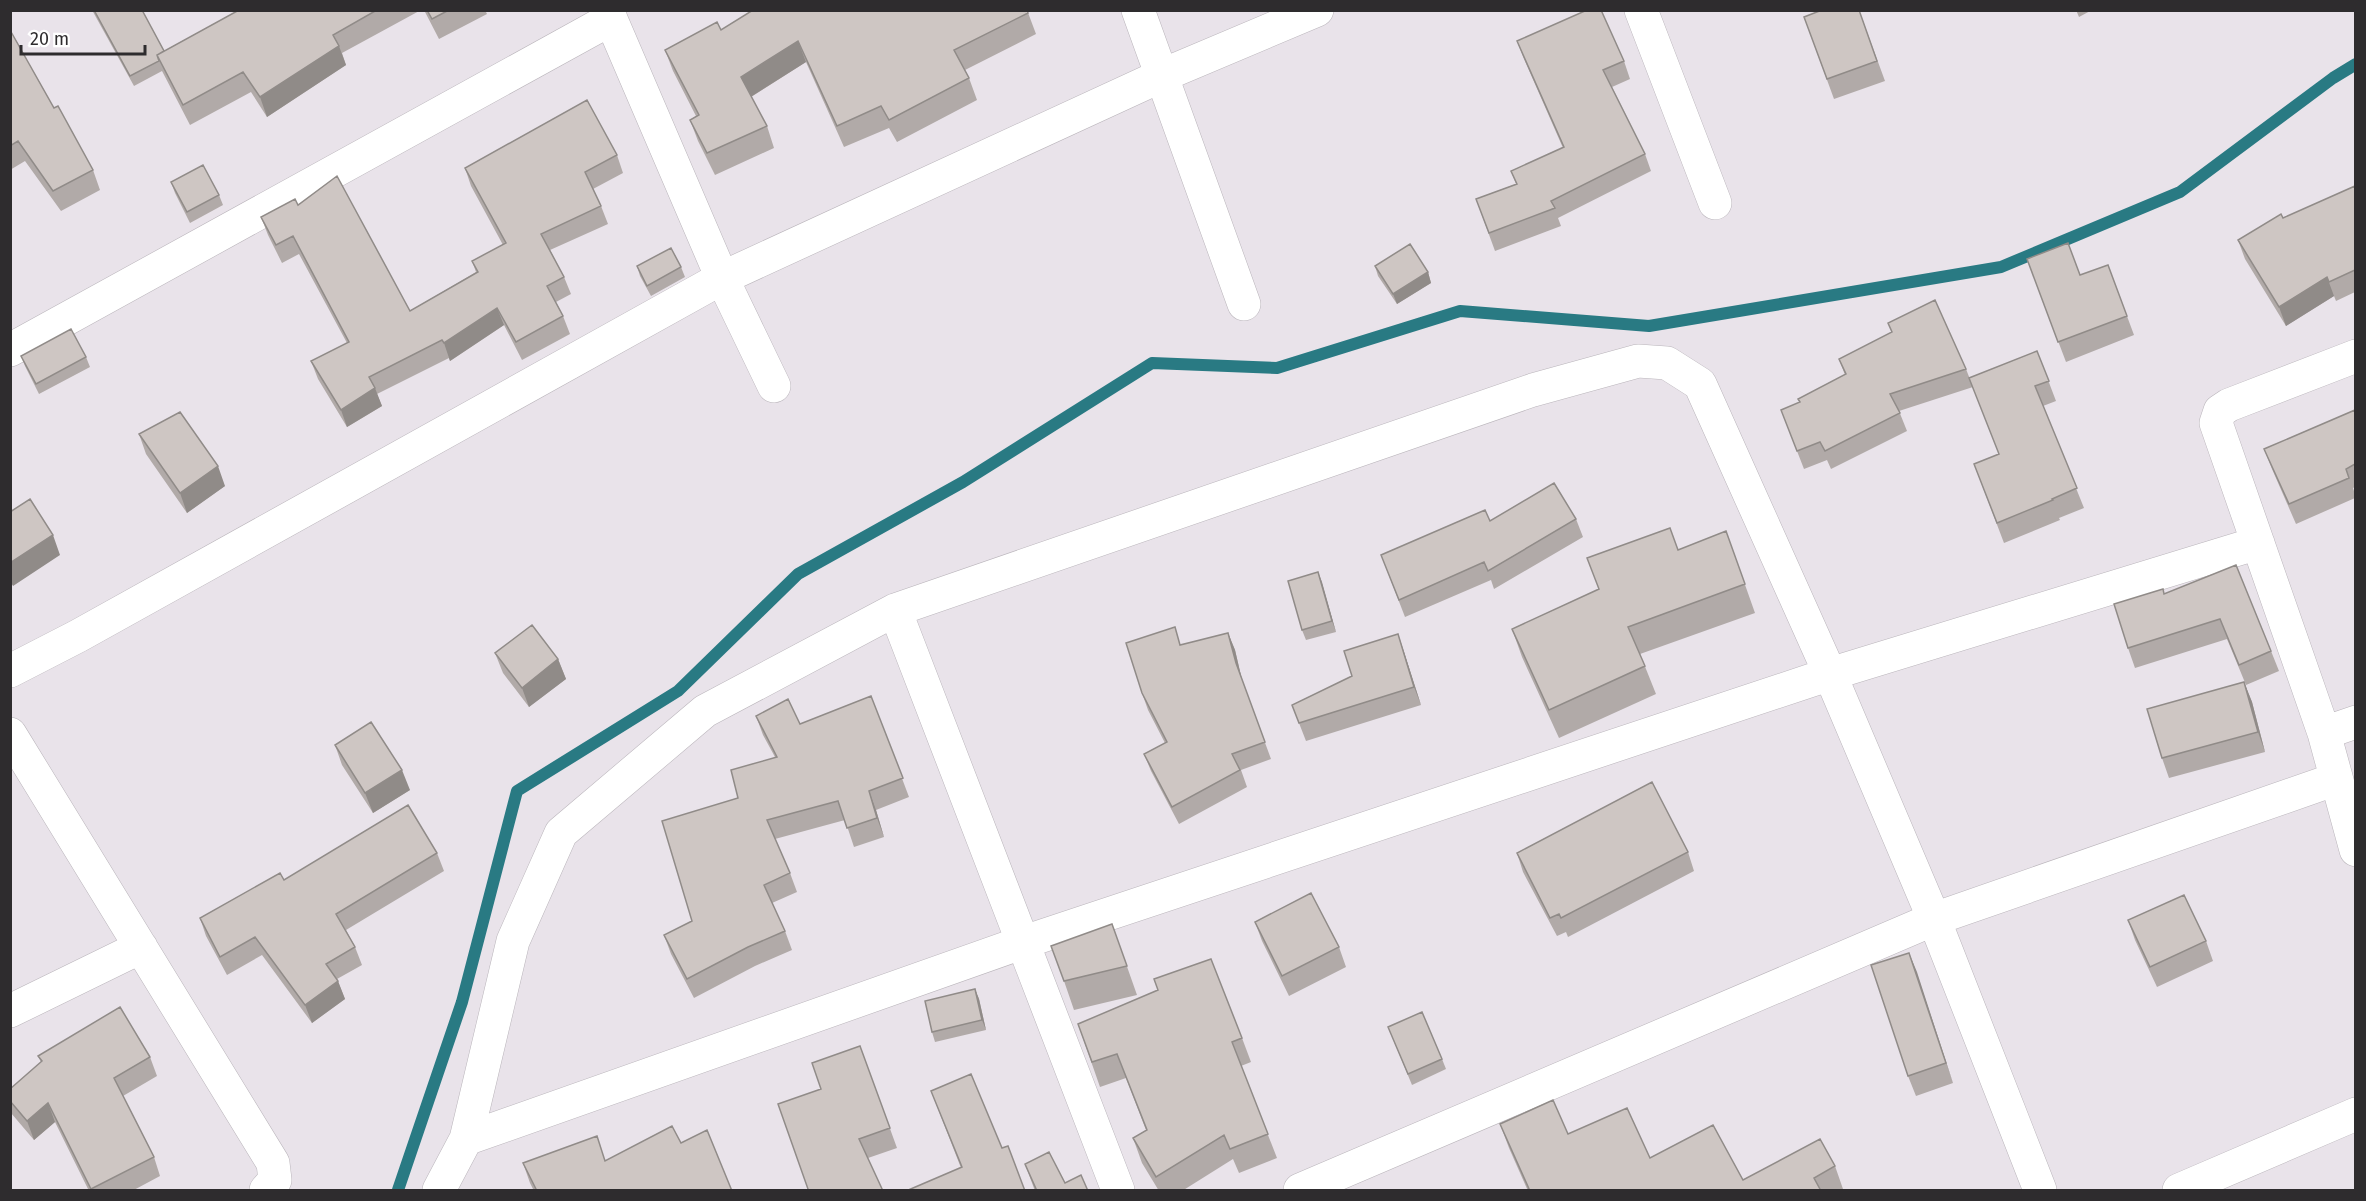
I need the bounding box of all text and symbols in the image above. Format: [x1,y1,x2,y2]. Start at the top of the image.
scale bar [21,18,146,56]
text: 20 m [30,28,69,50]

